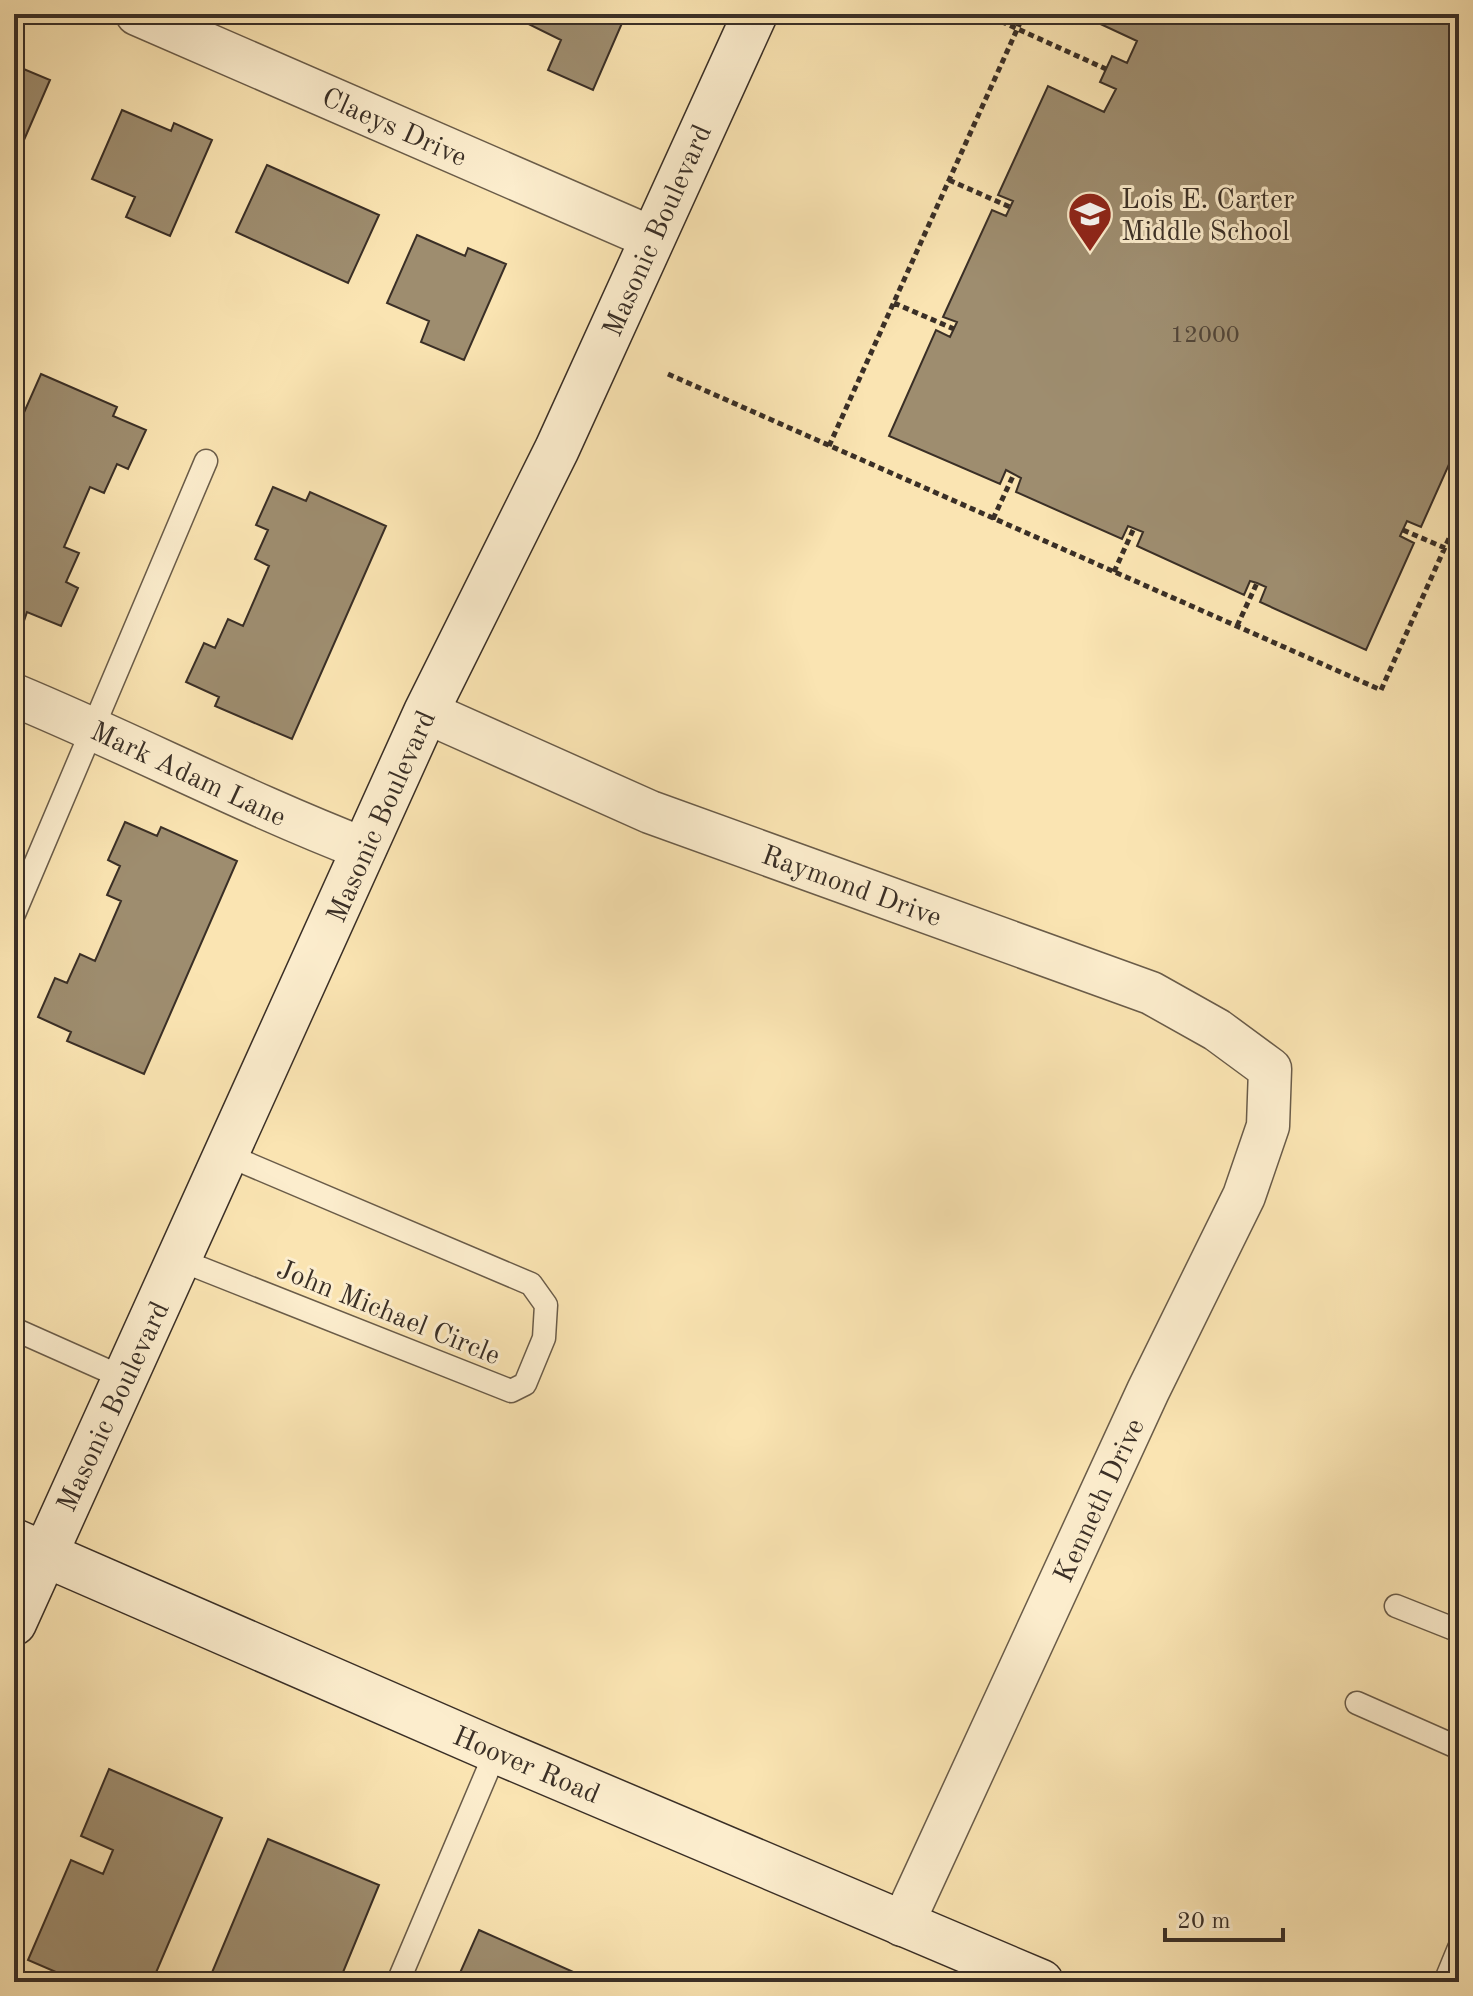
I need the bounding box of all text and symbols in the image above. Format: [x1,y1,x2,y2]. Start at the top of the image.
street label: Claeys Drive [317,84,470,173]
street label: Masonic Boulevard [599,121,718,341]
place label: Lois E. Carter Middle School [1121,187,1294,247]
school or university icon: Lois E. Carter Middle School [1066,190,1114,253]
house number: 12000 [1170,324,1240,348]
street label: Masonic Boulevard [323,707,442,927]
street label: Mark Adam Lane [86,718,290,833]
street label: Raymond Drive [757,842,945,933]
street label: John Michael Circle [272,1256,504,1371]
street label: Masonic Boulevard [54,1298,176,1517]
street label: Kenneth Drive [1051,1415,1151,1588]
street label: Hoover Road [448,1723,603,1810]
scale bar [1165,1892,1283,1942]
text: 20 m [1177,1910,1231,1934]

